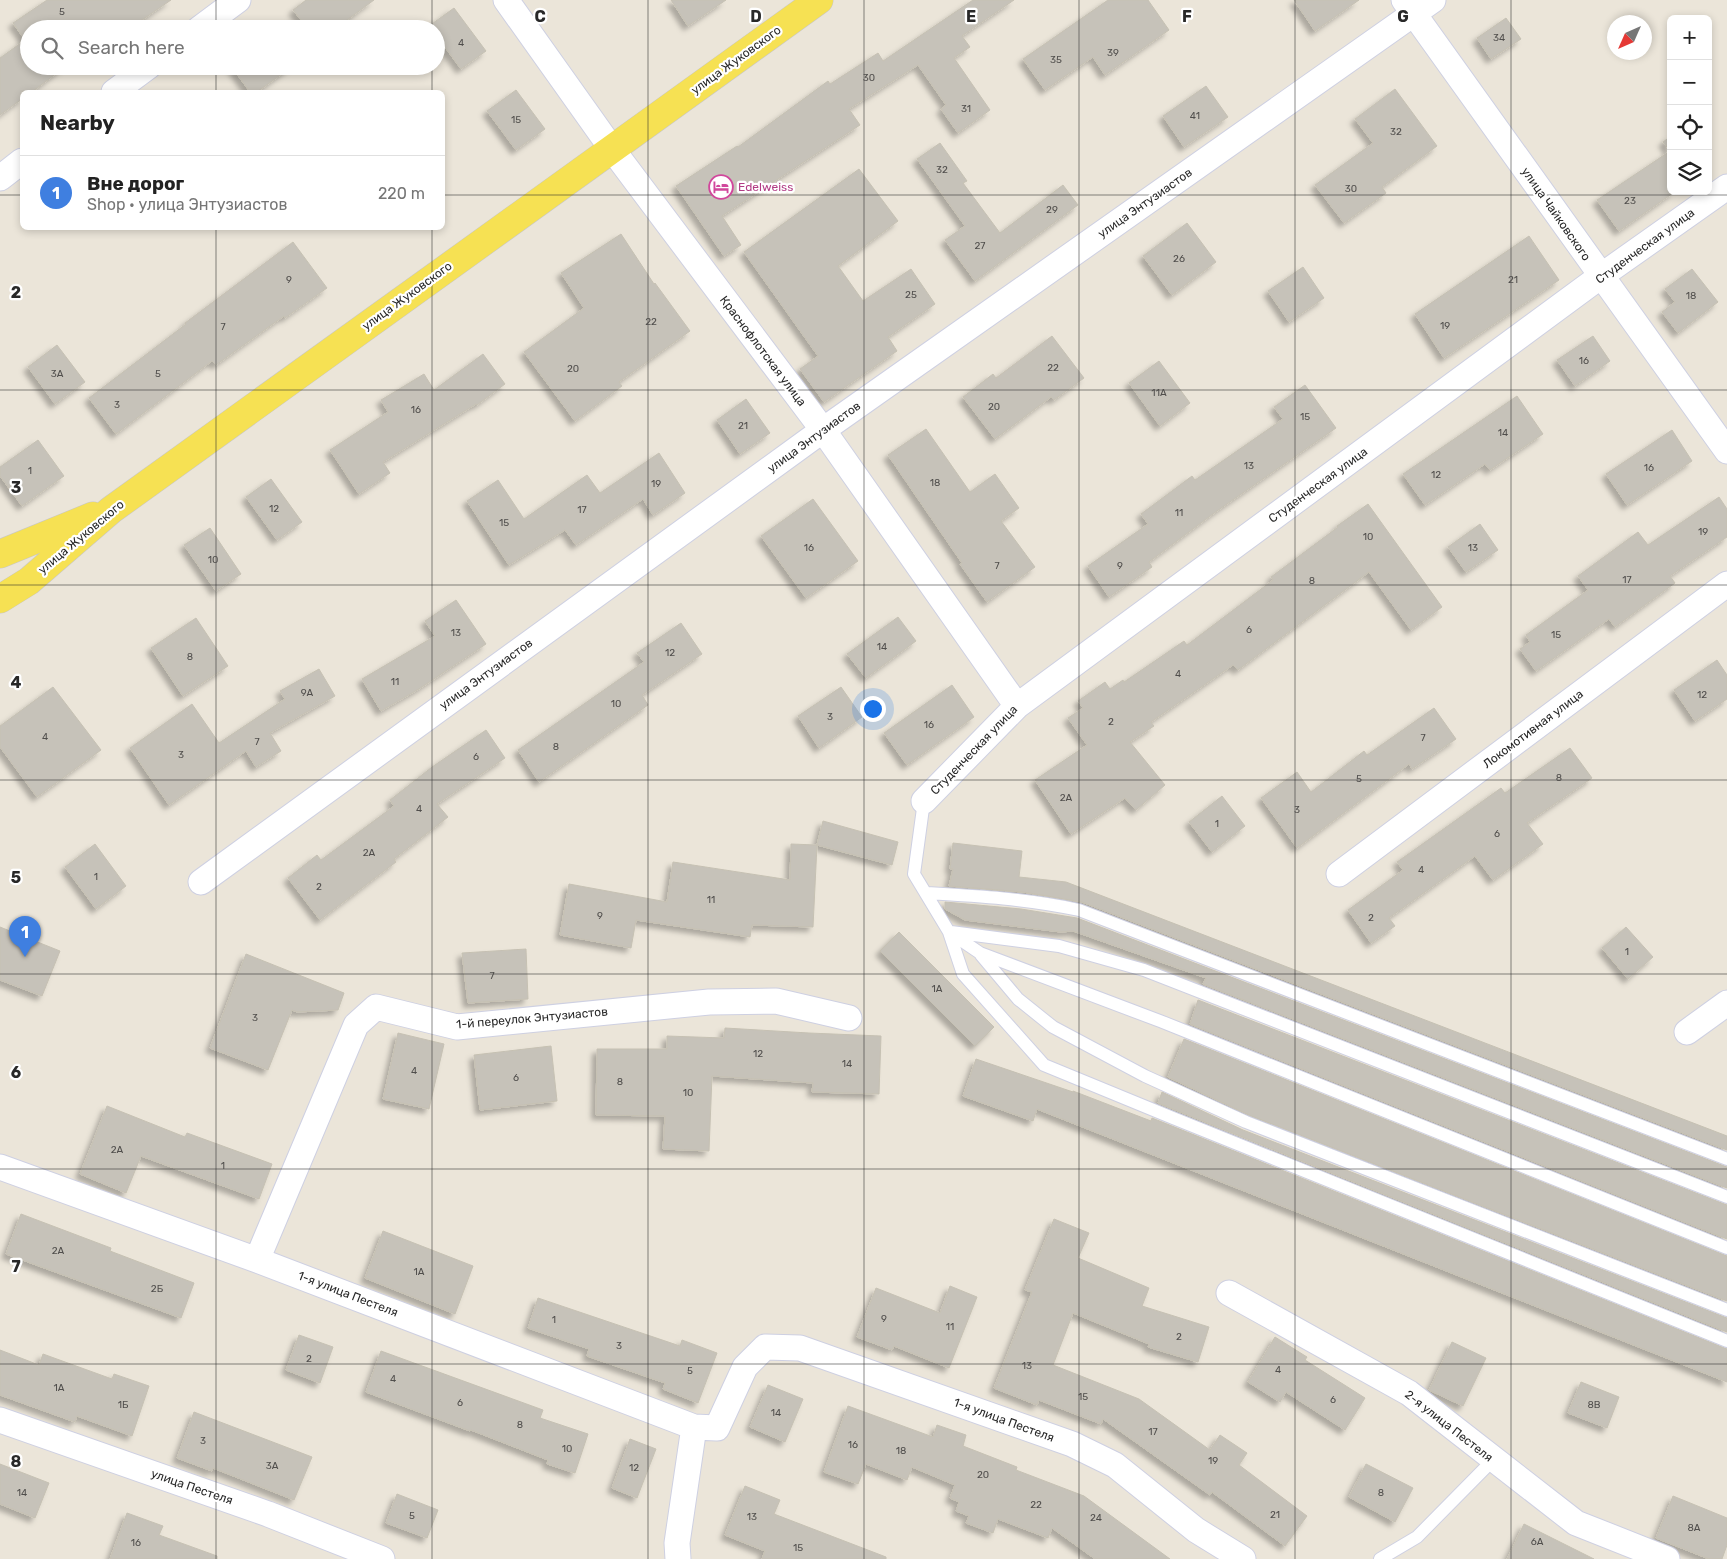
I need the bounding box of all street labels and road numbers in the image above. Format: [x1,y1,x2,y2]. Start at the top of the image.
street label: улица Жуковского [688,23,784,97]
street label: улица Энтузиастов [1095,165,1195,241]
street label: улица Чайковского [1519,165,1594,263]
street label: Студенческая улица [1593,205,1697,287]
street label: улица Жуковского [359,259,455,333]
street label: Краснофлотская улица [717,293,809,409]
street label: улица Энтузиастов [765,398,863,475]
street label: Студенческая улица [1266,444,1370,526]
street label: улица Жуковского [35,497,127,577]
street label: улица Энтузиастов [437,635,535,712]
street label: Локомотивная улица [1480,687,1586,771]
street label: Студенческая улица [928,702,1020,798]
street label: 1-й переулок Энтузиастов [456,1004,609,1032]
street label: 1-я улица Пестеля [296,1268,400,1320]
street label: 2-я улица Пестеля [1402,1387,1496,1465]
street label: 1-я улица Пестеля [952,1395,1056,1445]
street label: улица Пестеля [149,1466,235,1508]

